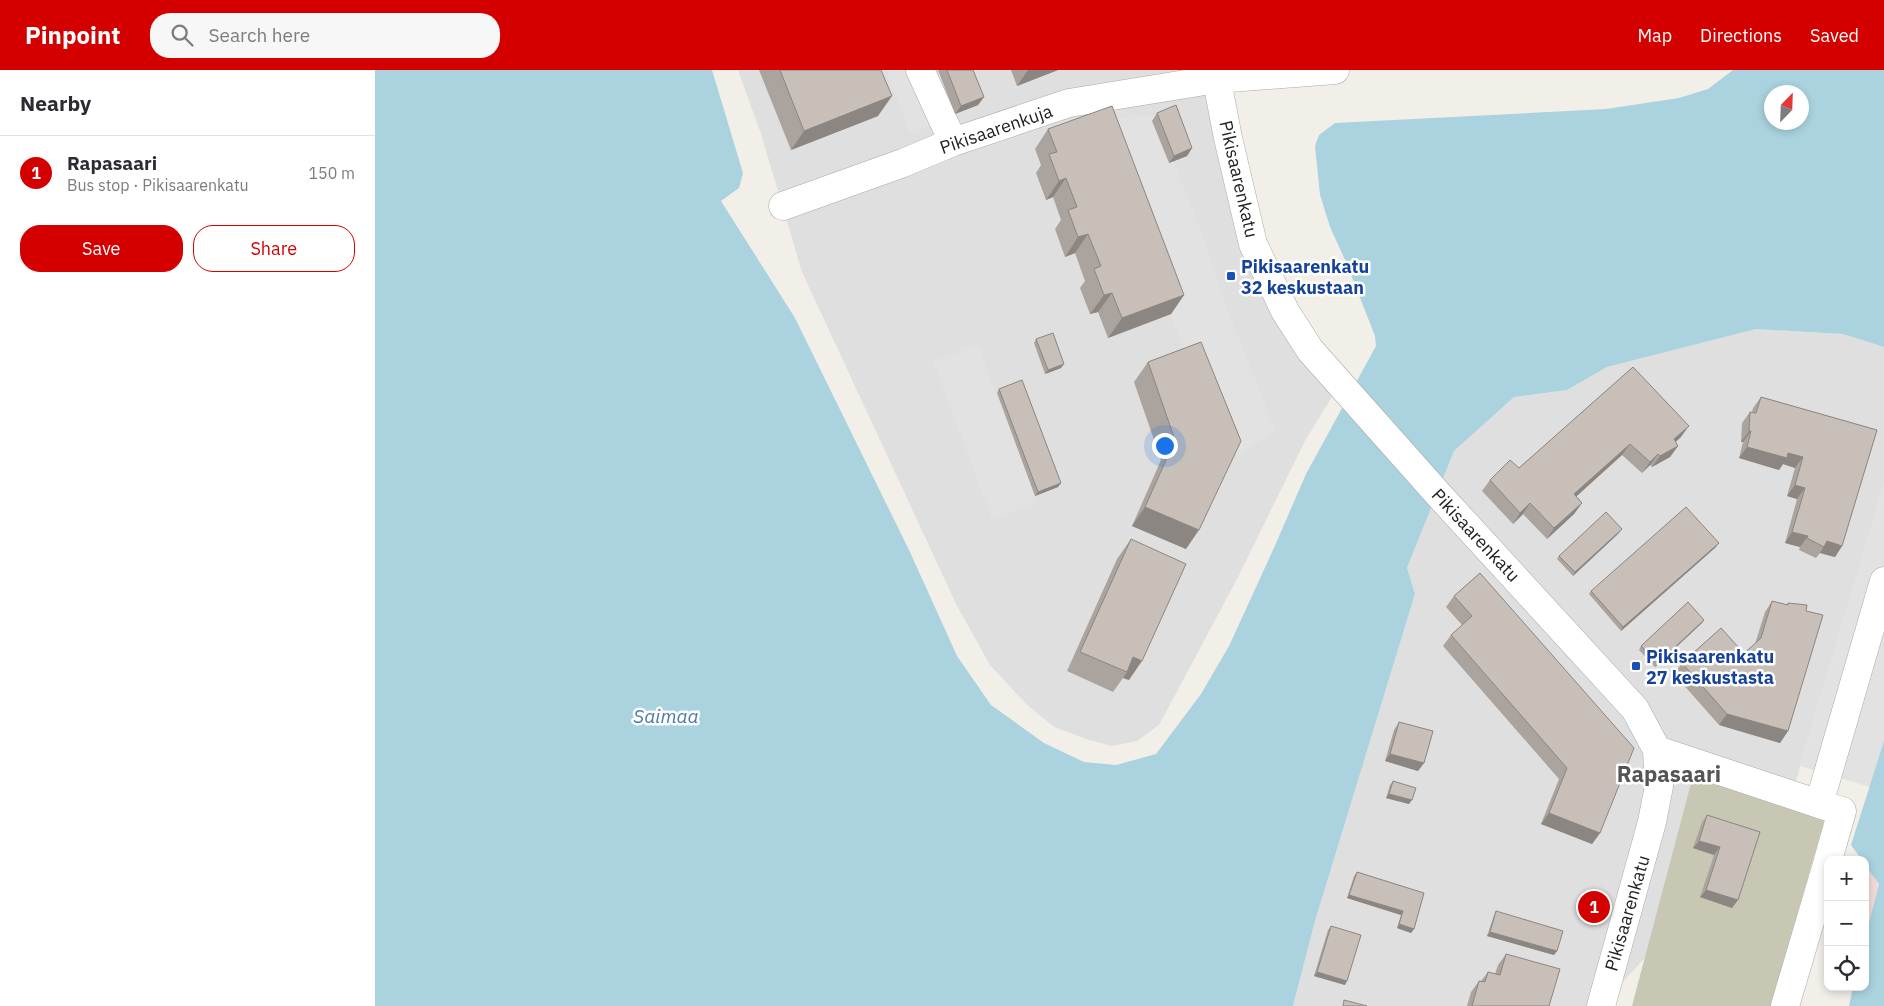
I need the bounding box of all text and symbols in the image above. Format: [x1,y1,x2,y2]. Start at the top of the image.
search box [150,13,500,58]
text: Pinpoint [25,19,120,51]
icon: search [168,21,196,49]
text: Search here [208,23,310,47]
text: Map [1637,24,1672,47]
text: Directions [1700,24,1782,47]
text: Saved [1810,24,1859,47]
north arrow [1764,85,1809,130]
text: Nearby [20,89,91,117]
street label: Pikisaarenkuja [937,99,1056,159]
street label: Pikisaarenkatu [1214,118,1264,240]
text: Rapasaari [67,151,157,175]
text: 1 [31,163,41,183]
text: 150 m [308,163,355,183]
text: Bus stop · Pikisaarenkatu [67,175,249,195]
button: Save [20,225,183,272]
button: Share [193,225,355,272]
place label: Pikisaarenkatu 32 keskustaan [1241,255,1369,299]
marker: Pikisaarenkatu 32 keskustaan [1225,270,1237,282]
your location [1152,433,1178,459]
street label: Pikisaarenkatu [1427,483,1525,587]
place label: Pikisaarenkatu 27 keskustasta [1646,645,1774,689]
marker: Pikisaarenkatu 27 keskustasta [1630,660,1642,672]
water label: Saimaa [633,704,699,728]
district label: Rapasaari [1617,759,1721,788]
street label: Pikisaarenkatu [1599,852,1655,974]
map controls [1824,856,1869,991]
button: + [1824,856,1869,901]
pin: 1 [1578,888,1610,926]
button: − [1824,901,1869,946]
button: locate [1824,946,1869,991]

